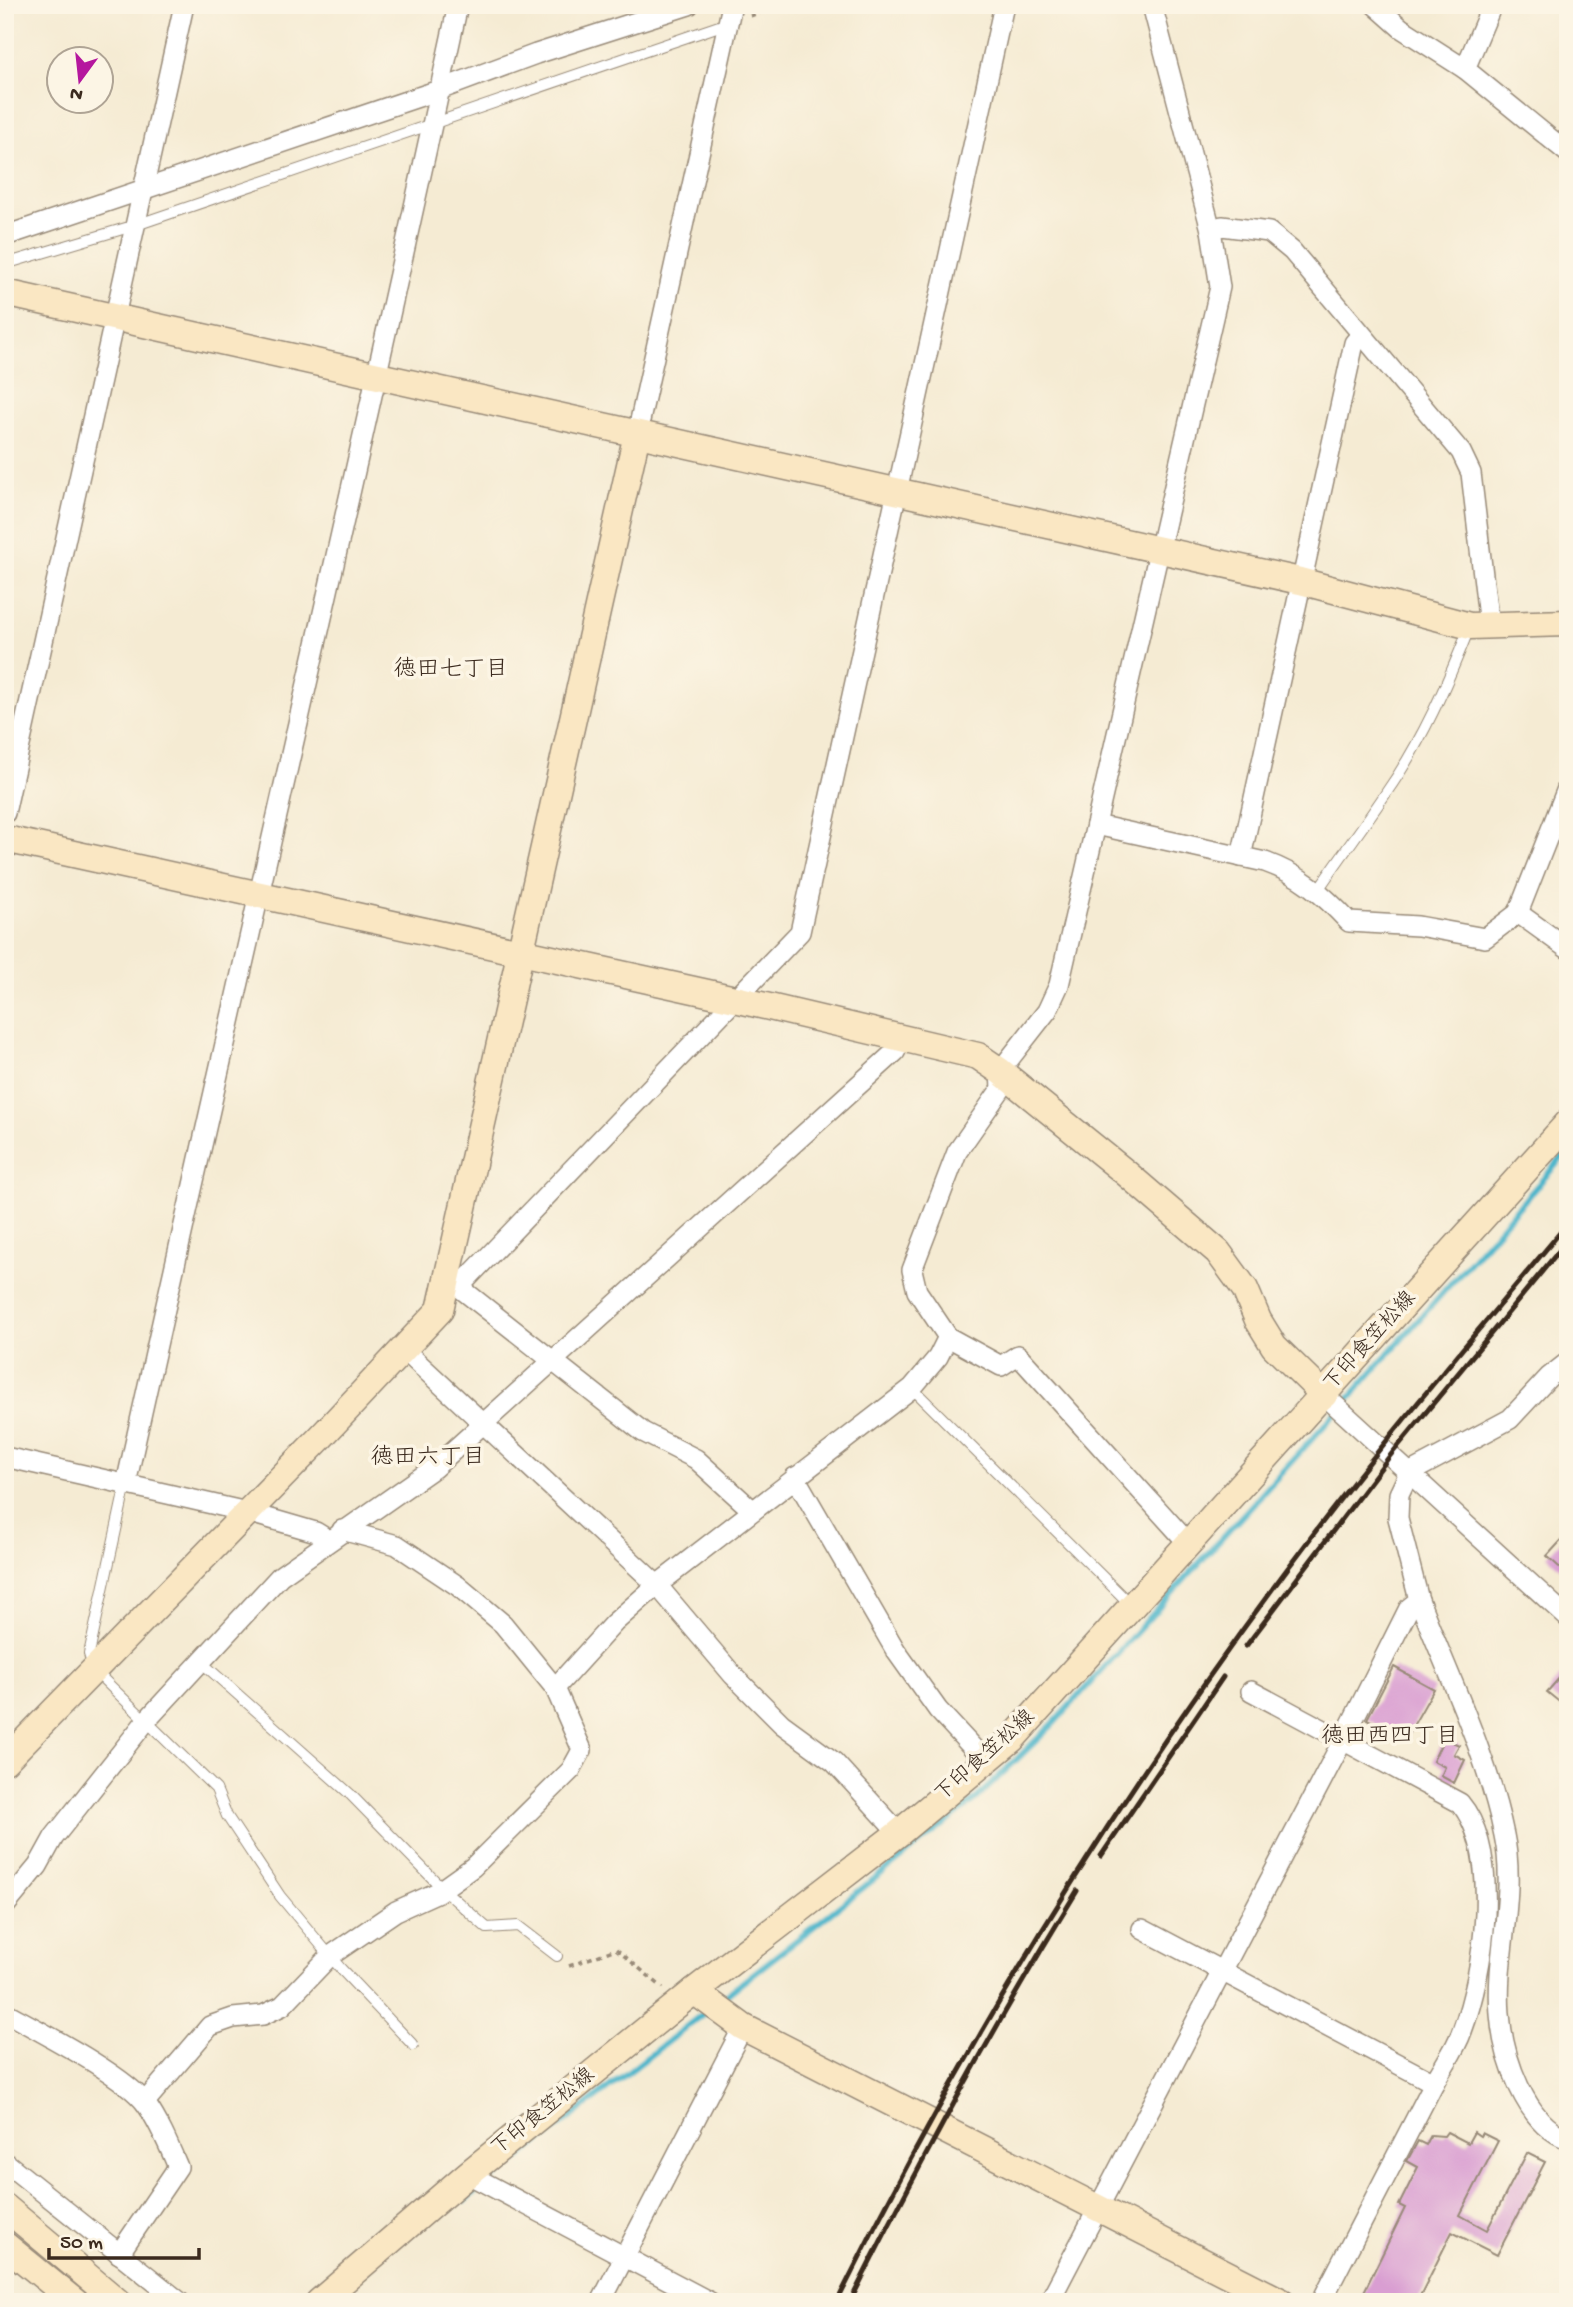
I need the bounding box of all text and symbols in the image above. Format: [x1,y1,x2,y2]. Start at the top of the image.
north arrow [46,46,116,116]
text: N [68,80,85,106]
district label: 徳田七丁目 [394,656,509,684]
street label: 下印食笠松線 [1318,1285,1422,1397]
district label: 徳田六丁目 [371,1444,486,1472]
street label: 下印食笠松線 [929,1704,1041,1808]
district label: 徳田西四丁目 [1321,1723,1459,1751]
street label: 下印食笠松線 [486,2062,601,2162]
scale bar [49,2216,200,2260]
text: 50 m [60,2232,103,2257]

